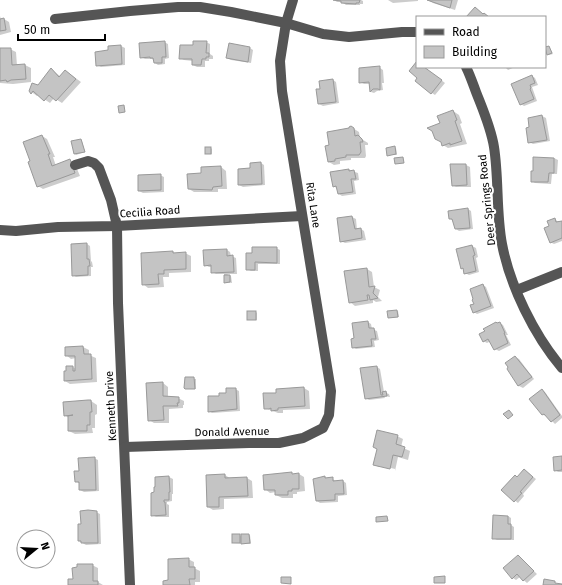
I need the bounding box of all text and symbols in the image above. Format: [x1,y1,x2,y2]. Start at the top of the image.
scale bar [18,16,105,42]
legend [416,16,546,68]
text: 50 m [24,23,50,37]
text: Road [452,25,480,39]
text: Building [452,45,498,59]
street label: Deer Springs Road [476,154,498,246]
street label: Rita Lane [303,181,323,229]
street label: Cecilia Road [119,203,181,221]
street label: Kenneth Drive [103,371,119,441]
street label: Donald Avenue [194,425,270,439]
north arrow [16,529,56,569]
text: N [38,541,52,552]

